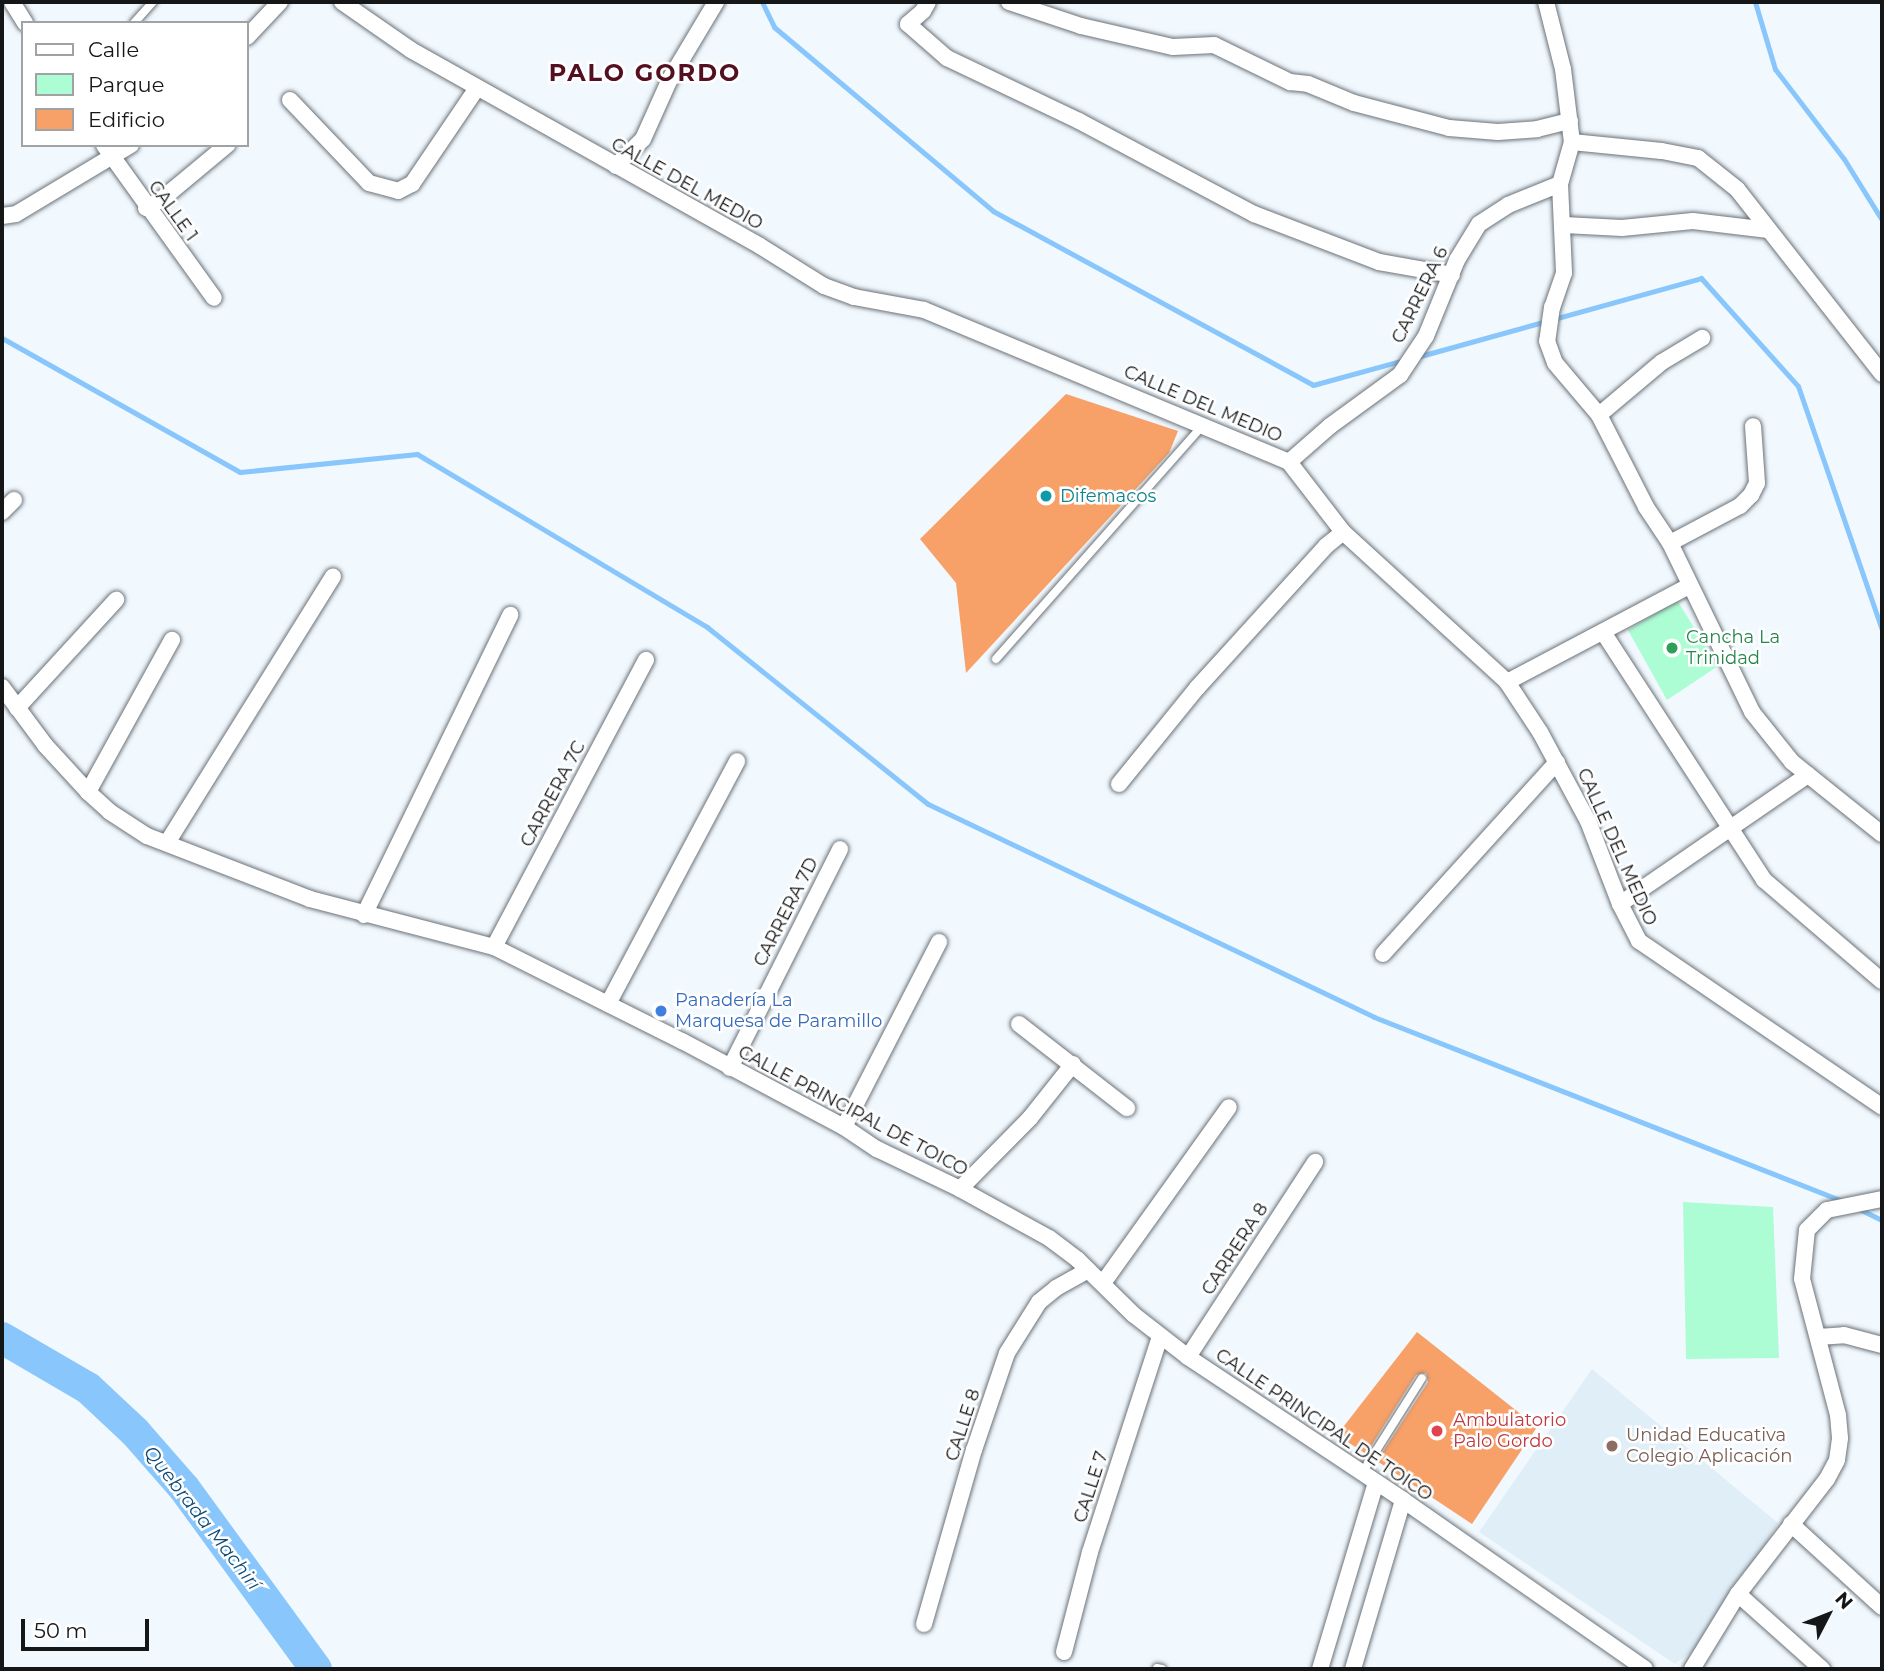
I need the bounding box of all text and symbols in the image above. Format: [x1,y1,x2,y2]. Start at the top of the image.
legend [21,21,248,147]
text: Calle [88,37,139,62]
district label: PALO GORDO [550,59,740,87]
text: Parque [88,72,164,97]
text: Edificio [88,107,165,132]
street label: CALLE DEL MEDIO [607,133,767,235]
street label: CALLE 1 [144,176,202,246]
street label: CARRERA 6 [1387,243,1453,347]
street label: CALLE DEL MEDIO [1120,361,1286,447]
place label: Difemacos [1060,485,1156,507]
marker: Difemacos [1038,488,1054,504]
place label: Cancha La Trinidad [1686,627,1780,670]
marker: Cancha La Trinidad [1664,640,1680,656]
street label: CARRERA 7C [516,737,590,851]
street label: CALLE DEL MEDIO [1573,765,1661,929]
street label: CARRERA 7D [749,854,823,970]
place label: Panadería La Marquesa de Paramillo [675,990,882,1032]
marker: Panadería La Marquesa de Paramillo [653,1003,669,1019]
street label: CALLE PRINCIPAL DE TOICO [734,1041,972,1181]
street label: CARRERA 8 [1197,1199,1273,1299]
street label: CALLE PRINCIPAL DE TOICO [1211,1344,1437,1506]
street label: CALLE 8 [941,1386,985,1464]
place label: Ambulatorio Palo Gordo [1453,1410,1566,1452]
marker: Ambulatorio Palo Gordo [1427,1421,1447,1441]
place label: Unidad Educativa Colegio Aplicación [1626,1425,1792,1468]
marker: Unidad Educativa Colegio Aplicación [1604,1438,1620,1454]
water label: Quebrada Machirí [139,1442,265,1594]
street label: CALLE 7 [1069,1449,1113,1525]
north arrow [1793,1580,1863,1650]
text: N [1830,1587,1858,1614]
scale bar [24,1604,152,1648]
text: 50 m [34,1618,88,1643]

